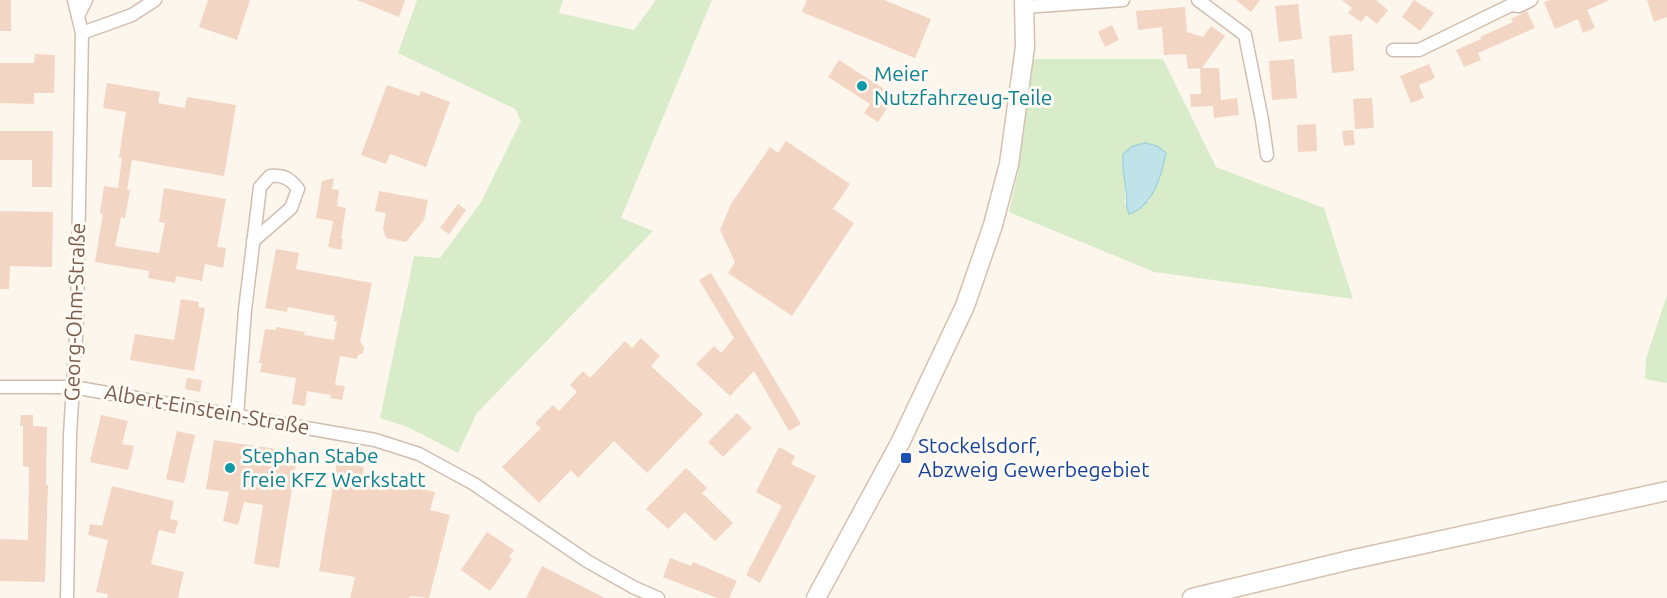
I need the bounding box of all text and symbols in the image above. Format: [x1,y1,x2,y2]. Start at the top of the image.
place label: Meier Nutzfahrzeug-Teile [874,61,1052,109]
marker: Meier Nutzfahrzeug-Teile [855,79,869,93]
street label: Georg-Ohm-Straße [59,222,89,402]
street label: Albert-Einstein-Straße [103,379,312,439]
place label: Stockelsdorf, Abzweig Gewerbegebiet [918,433,1149,481]
place label: Stephan Stabe freie KFZ Werkstatt [242,443,425,491]
marker: Stockelsdorf, Abzweig Gewerbegebiet [899,451,913,465]
marker: Stephan Stabe freie KFZ Werkstatt [223,461,237,475]

